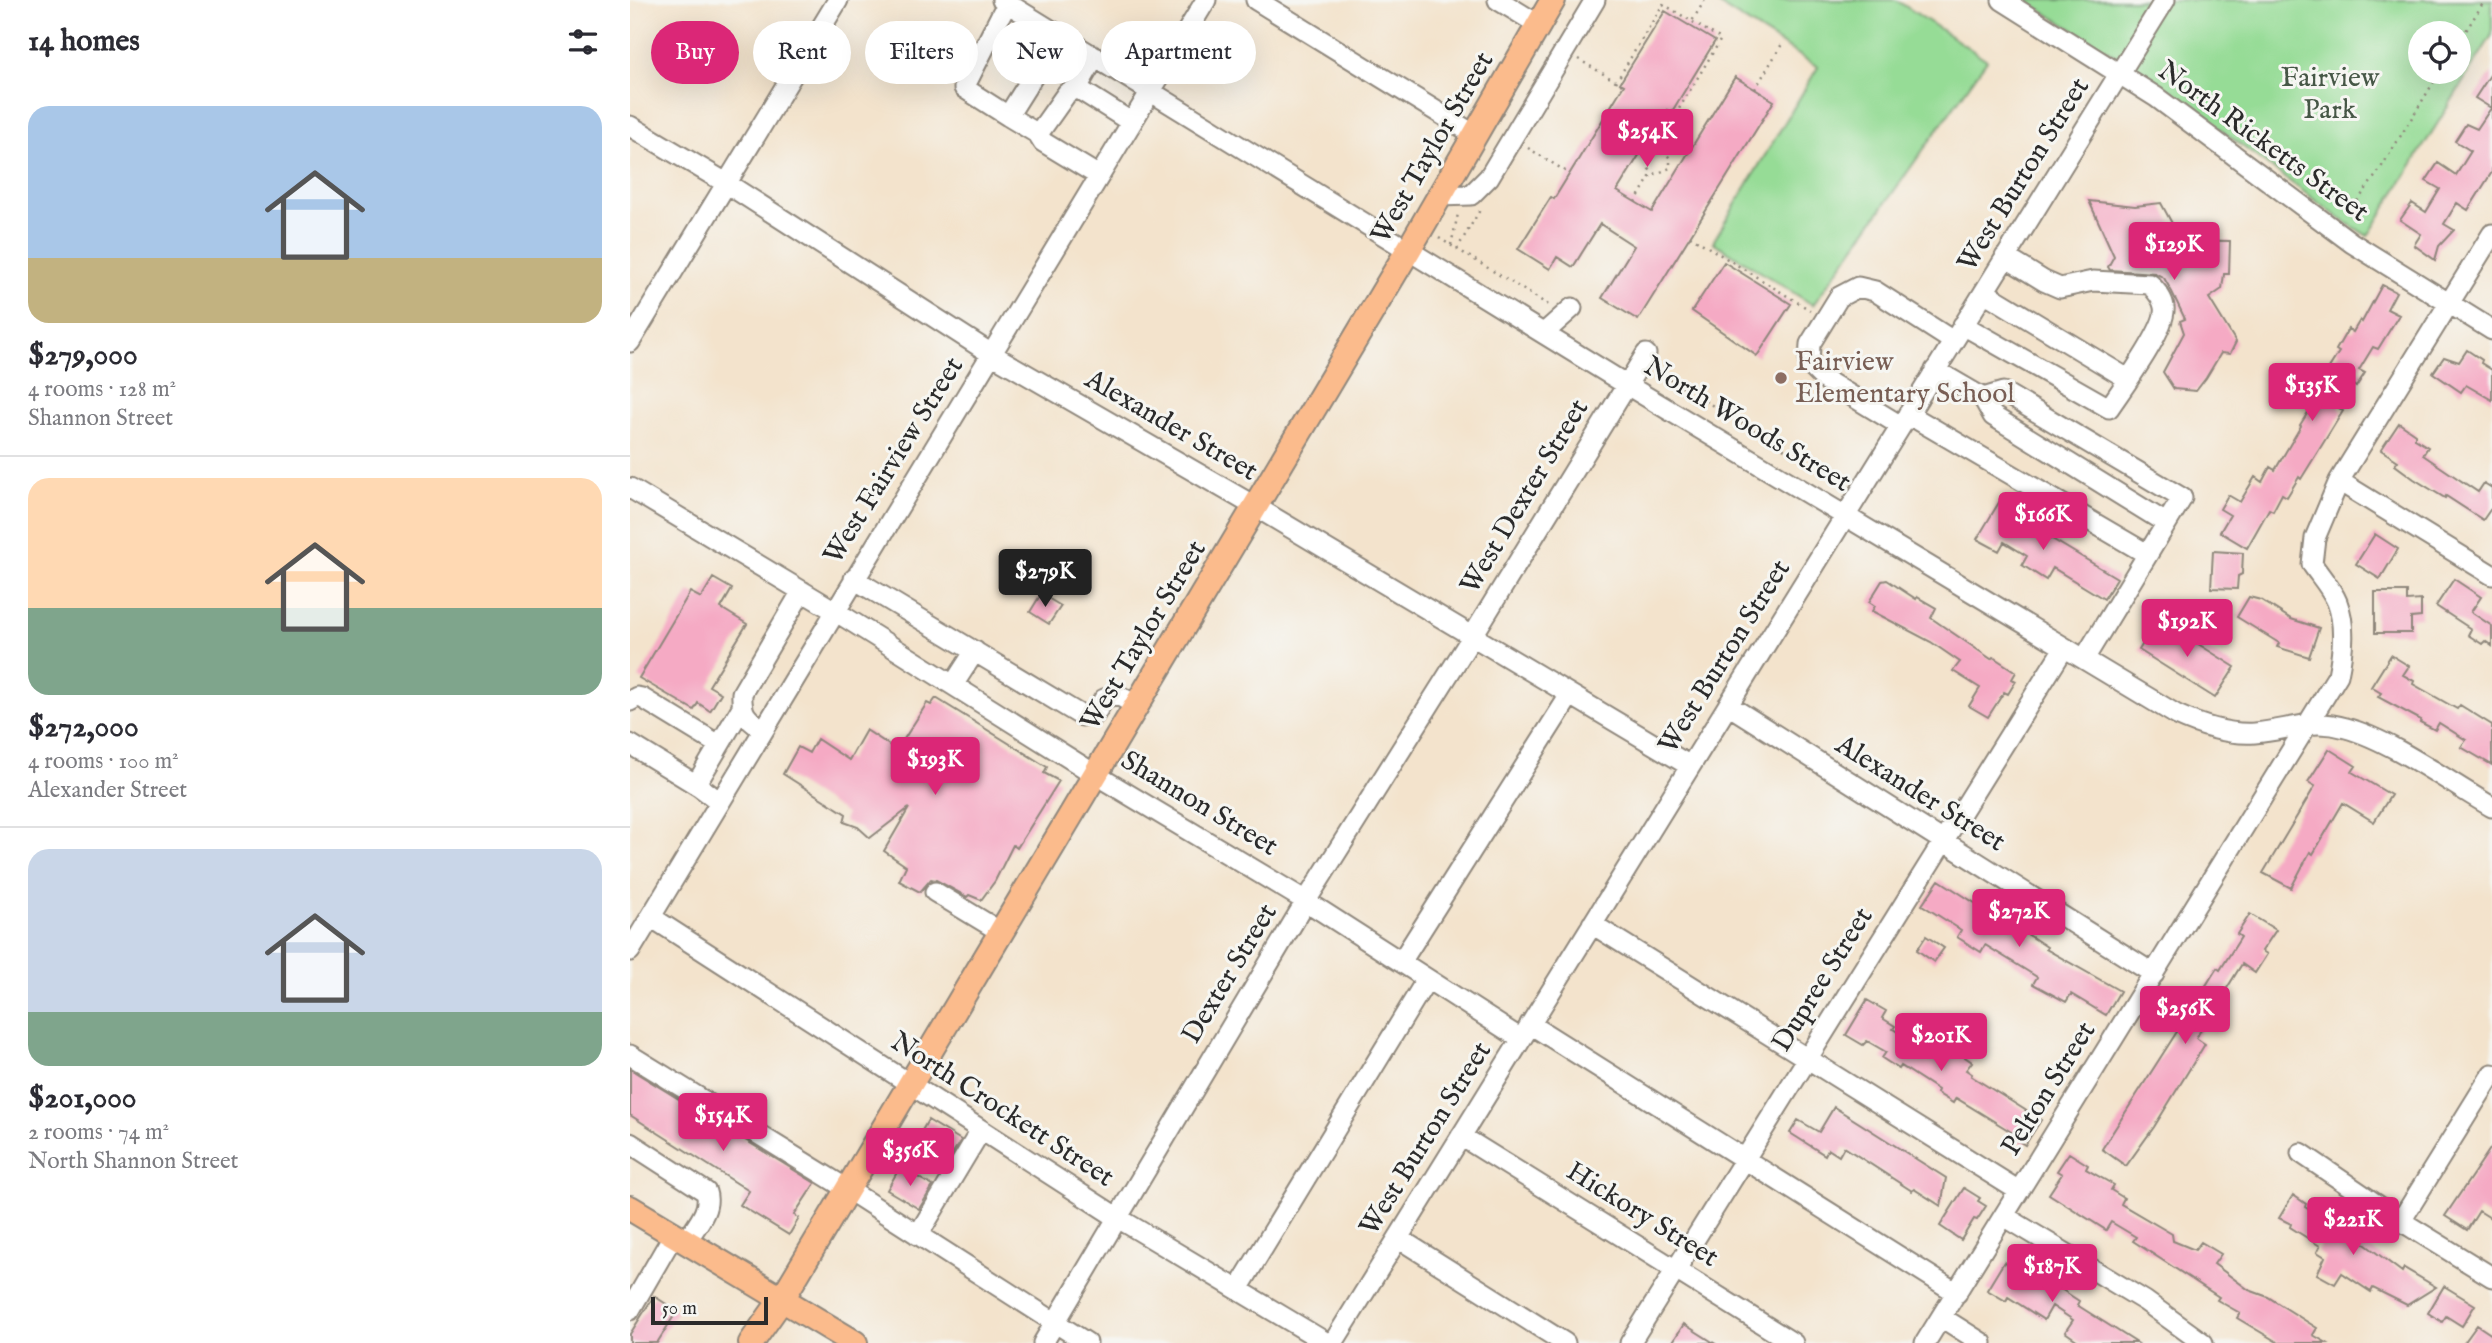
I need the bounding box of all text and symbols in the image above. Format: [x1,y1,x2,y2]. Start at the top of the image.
chip: Buy [651,21,739,84]
chip: Rent [753,21,851,84]
chip: Filters [865,21,978,84]
chip: New [992,21,1087,84]
chip: Apartment [1101,21,1256,84]
map controls [2408,21,2471,84]
button: locate [2408,21,2471,84]
text: 14 homes [28,23,140,61]
icon: filters [564,23,602,61]
street label: West Taylor Street [1364,45,1502,250]
street label: North Ricketts Street [2151,54,2376,231]
park label: Fairview Park [2281,61,2380,128]
street label: West Burton Street [1950,71,2098,278]
pin: $254K [1598,110,1696,169]
text: $254K [1617,117,1677,146]
icon: home [252,152,378,278]
pin: $129K [2125,222,2223,282]
text: $129K [2145,230,2203,259]
text: $279,000 [28,337,138,375]
place label: Fairview Elementary School [1795,345,2015,412]
street label: North Woods Street [1637,349,1857,501]
street label: West Fairview Street [816,351,972,571]
street label: Alexander Street [1078,362,1264,490]
pin: $135K [2263,364,2361,423]
marker: Fairview Elementary School [1773,370,1789,386]
text: $135K [2285,371,2339,400]
text: 4 rooms · 128 m² [28,375,176,404]
street label: West Dexter Street [1453,393,1597,601]
text: Shannon Street [28,404,173,433]
pin: $166K [1994,492,2092,552]
text: $166K [2014,500,2072,529]
icon: home [252,524,378,650]
street label: West Taylor Street [1073,534,1215,738]
pin: $279K [996,550,1094,609]
street label: West Burton Street [1651,553,1799,760]
text: $279K [1015,557,1075,586]
pin: $192K [2138,600,2236,659]
text: $192K [2158,607,2216,636]
text: $272,000 [28,709,139,747]
street label: Alexander Street [1828,727,2012,860]
pin: $193K [886,738,984,797]
street label: Shannon Street [1114,743,1284,865]
text: $193K [907,745,963,774]
text: 4 rooms · 100 m² [28,747,179,776]
text: Alexander Street [28,776,187,805]
pin: $272K [1970,890,2068,949]
icon: home [252,895,378,1021]
street label: Dexter Street [1174,897,1286,1050]
text: $272K [1988,897,2050,926]
street label: Dupree Street [1765,901,1881,1059]
pin: $256K [2136,986,2234,1046]
text: $256K [2156,994,2214,1023]
pin: $201K [1892,1014,1990,1073]
street label: Pelton Street [1994,1015,2104,1162]
text: $201K [1911,1021,1971,1050]
street label: North Crockett Street [884,1025,1121,1195]
street label: West Burton Street [1352,1035,1500,1242]
text: $201,000 [28,1080,137,1118]
pin: $154K [674,1094,772,1153]
text: $154K [694,1101,752,1130]
text: 2 rooms · 74 m² [28,1118,169,1147]
pin: $356K [861,1128,959,1188]
text: $356K [882,1136,938,1165]
text: North Shannon Street [28,1147,238,1176]
street label: Hickory Street [1559,1154,1725,1276]
pin: $221K [2304,1198,2402,1257]
text: $221K [2323,1205,2383,1234]
pin: $187K [2003,1244,2101,1304]
text: $187K [2023,1252,2081,1281]
scale bar [651,1294,768,1326]
text: 50 m [662,1297,697,1321]

